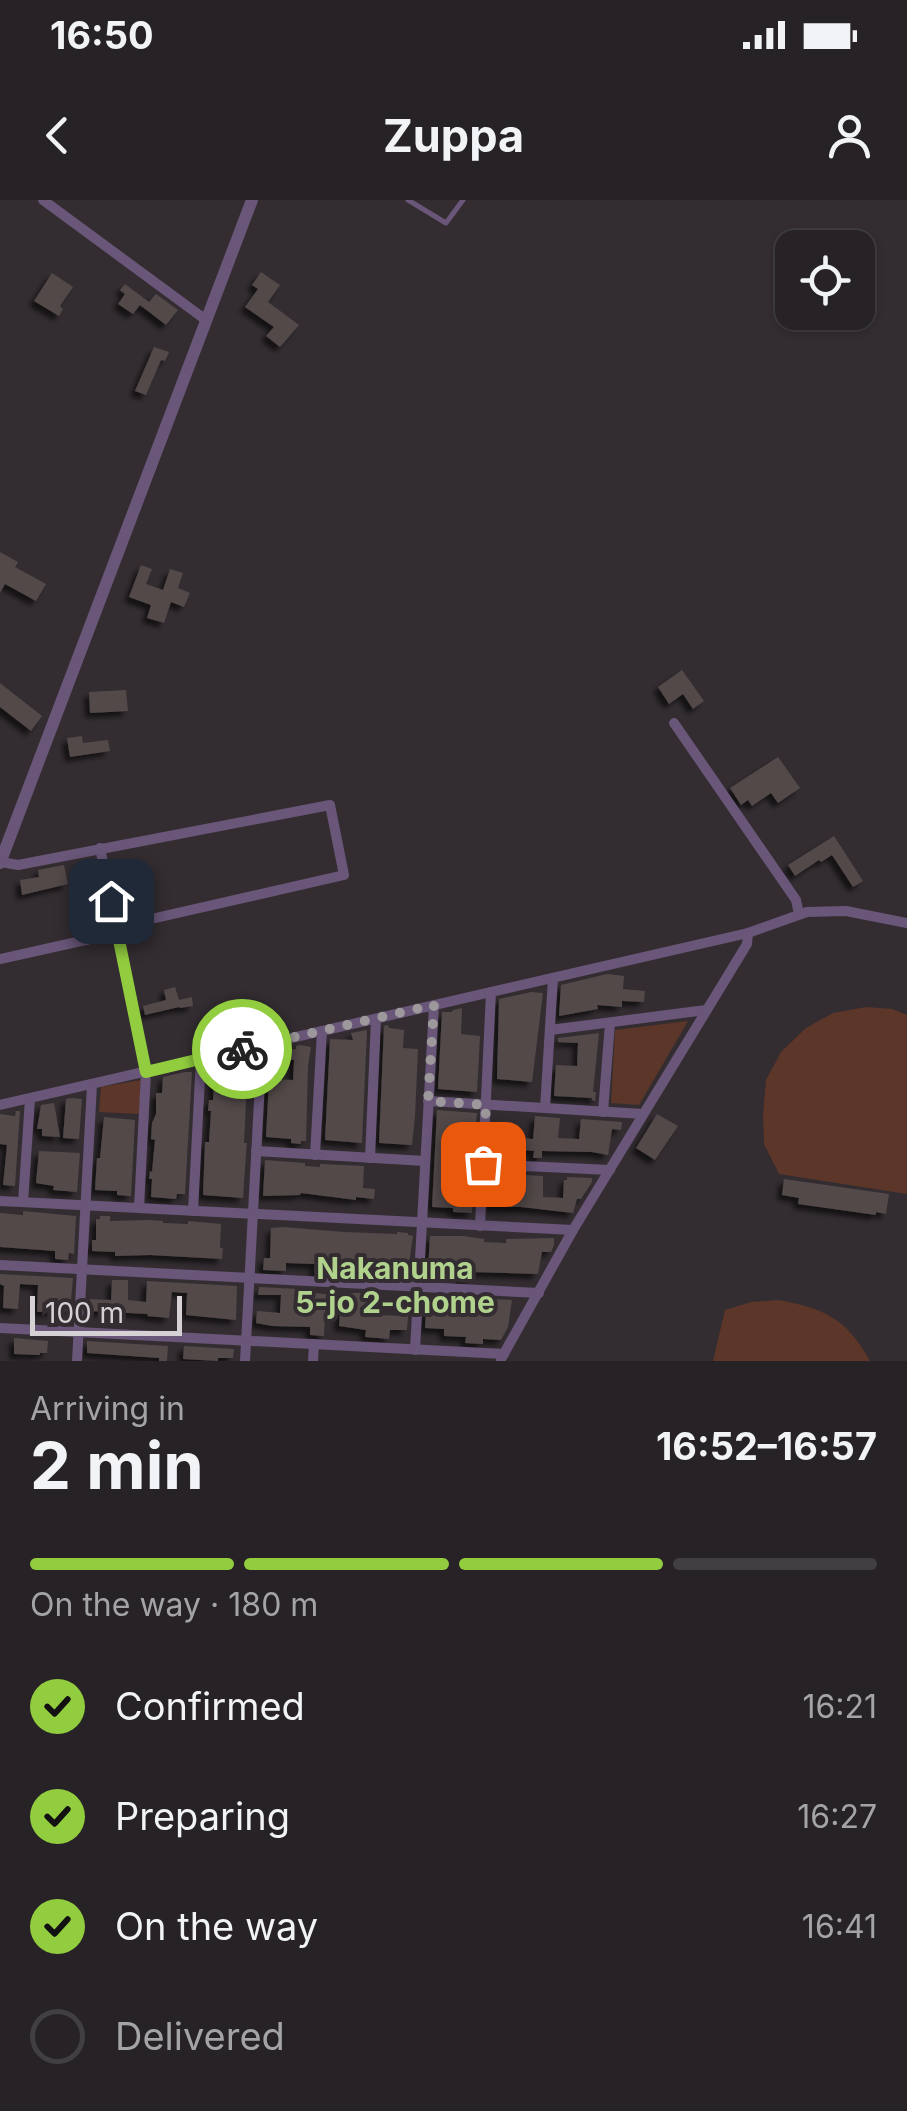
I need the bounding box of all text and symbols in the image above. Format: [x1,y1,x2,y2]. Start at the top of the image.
text: 16:50 [50,12,154,58]
icon: back [30,108,85,163]
text: Zuppa [383,108,524,163]
icon: person [822,108,877,163]
map controls [775,230,875,330]
button: locate [775,230,875,330]
pin [69,859,154,944]
icon: home [84,874,139,929]
courier [192,999,292,1099]
icon: bike [215,1022,270,1077]
pin [441,1122,526,1207]
icon: bag [456,1137,511,1192]
district label: Nakanuma 5-jo 2-chome [295,1250,495,1320]
scale bar [30,1291,182,1336]
text: 100 m [45,1296,124,1330]
text: Arriving in [30,1389,185,1428]
text: 16:52–16:57 [656,1423,877,1469]
text: 2 min [30,1426,204,1505]
text: On the way · 180 m [30,1585,318,1624]
icon: check [30,1679,85,1734]
text: Confirmed [115,1683,305,1729]
text: 16:21 [802,1687,877,1726]
icon: check [30,1789,85,1844]
text: Preparing [115,1793,290,1839]
text: 16:27 [797,1797,877,1836]
icon: check [30,1899,85,1954]
text: On the way [115,1903,318,1949]
text: 16:41 [802,1907,877,1946]
text: Delivered [115,2013,285,2059]

